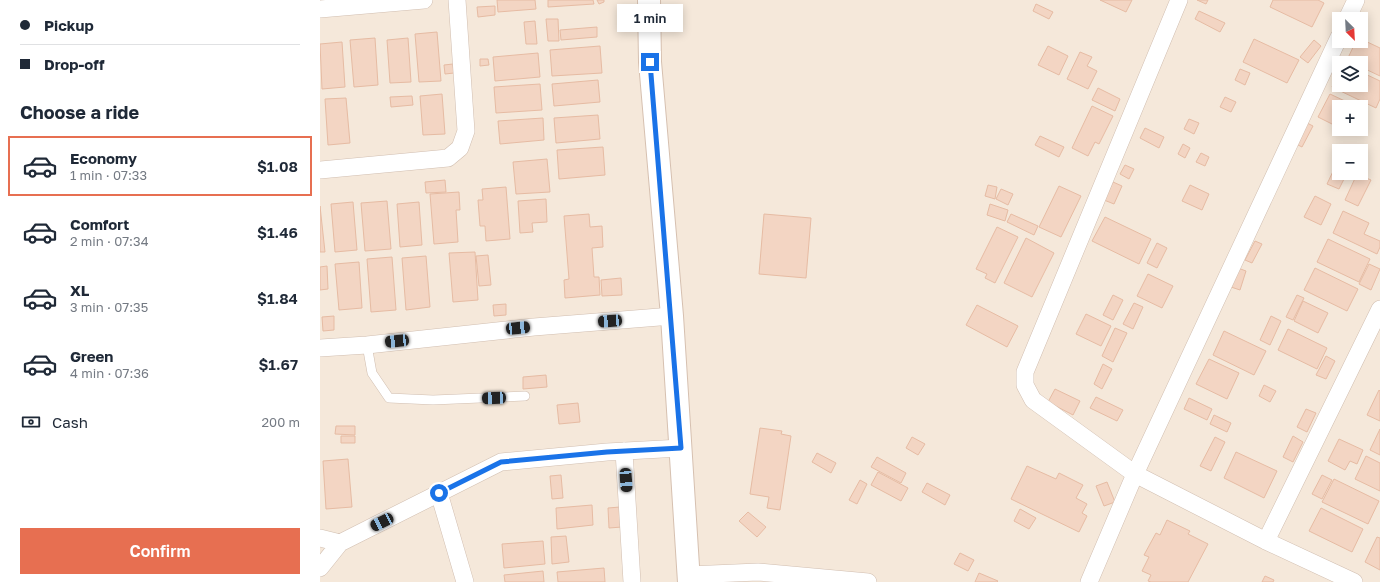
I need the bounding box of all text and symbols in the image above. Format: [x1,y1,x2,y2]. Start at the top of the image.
callout: 1 min [617,4,683,32]
text: 1 min [634,10,666,26]
north arrow [1332,12,1368,48]
map controls [1332,12,1368,180]
text: Pickup [44,16,94,34]
route end [641,53,659,71]
text: Drop-off [44,55,104,73]
button: layers [1332,56,1368,92]
button: + [1332,100,1368,136]
text: Choose a ride [20,101,139,123]
button: − [1332,144,1368,180]
icon: car [22,148,58,184]
text: Economy [70,149,137,167]
text: $1.08 [257,157,298,175]
text: 1 min · 07:33 [70,167,147,183]
icon: car [22,214,58,250]
text: Comfort [70,215,129,233]
text: $1.46 [257,223,298,241]
text: 2 min · 07:34 [70,233,149,249]
icon: car [22,280,58,316]
text: XL [70,281,89,299]
text: $1.84 [257,289,298,307]
text: 3 min · 07:35 [70,299,148,315]
car [598,314,622,328]
car [505,321,531,335]
car [384,334,410,348]
icon: car [22,346,58,382]
text: Green [70,347,113,365]
text: $1.67 [258,355,298,373]
text: 4 min · 07:36 [70,365,149,381]
car [482,392,506,404]
icon: cash [20,411,42,433]
text: Cash [52,413,88,431]
text: 200 m [262,414,300,430]
car [619,468,633,492]
route start [430,484,448,502]
car [369,511,395,533]
button: Confirm [20,528,300,574]

